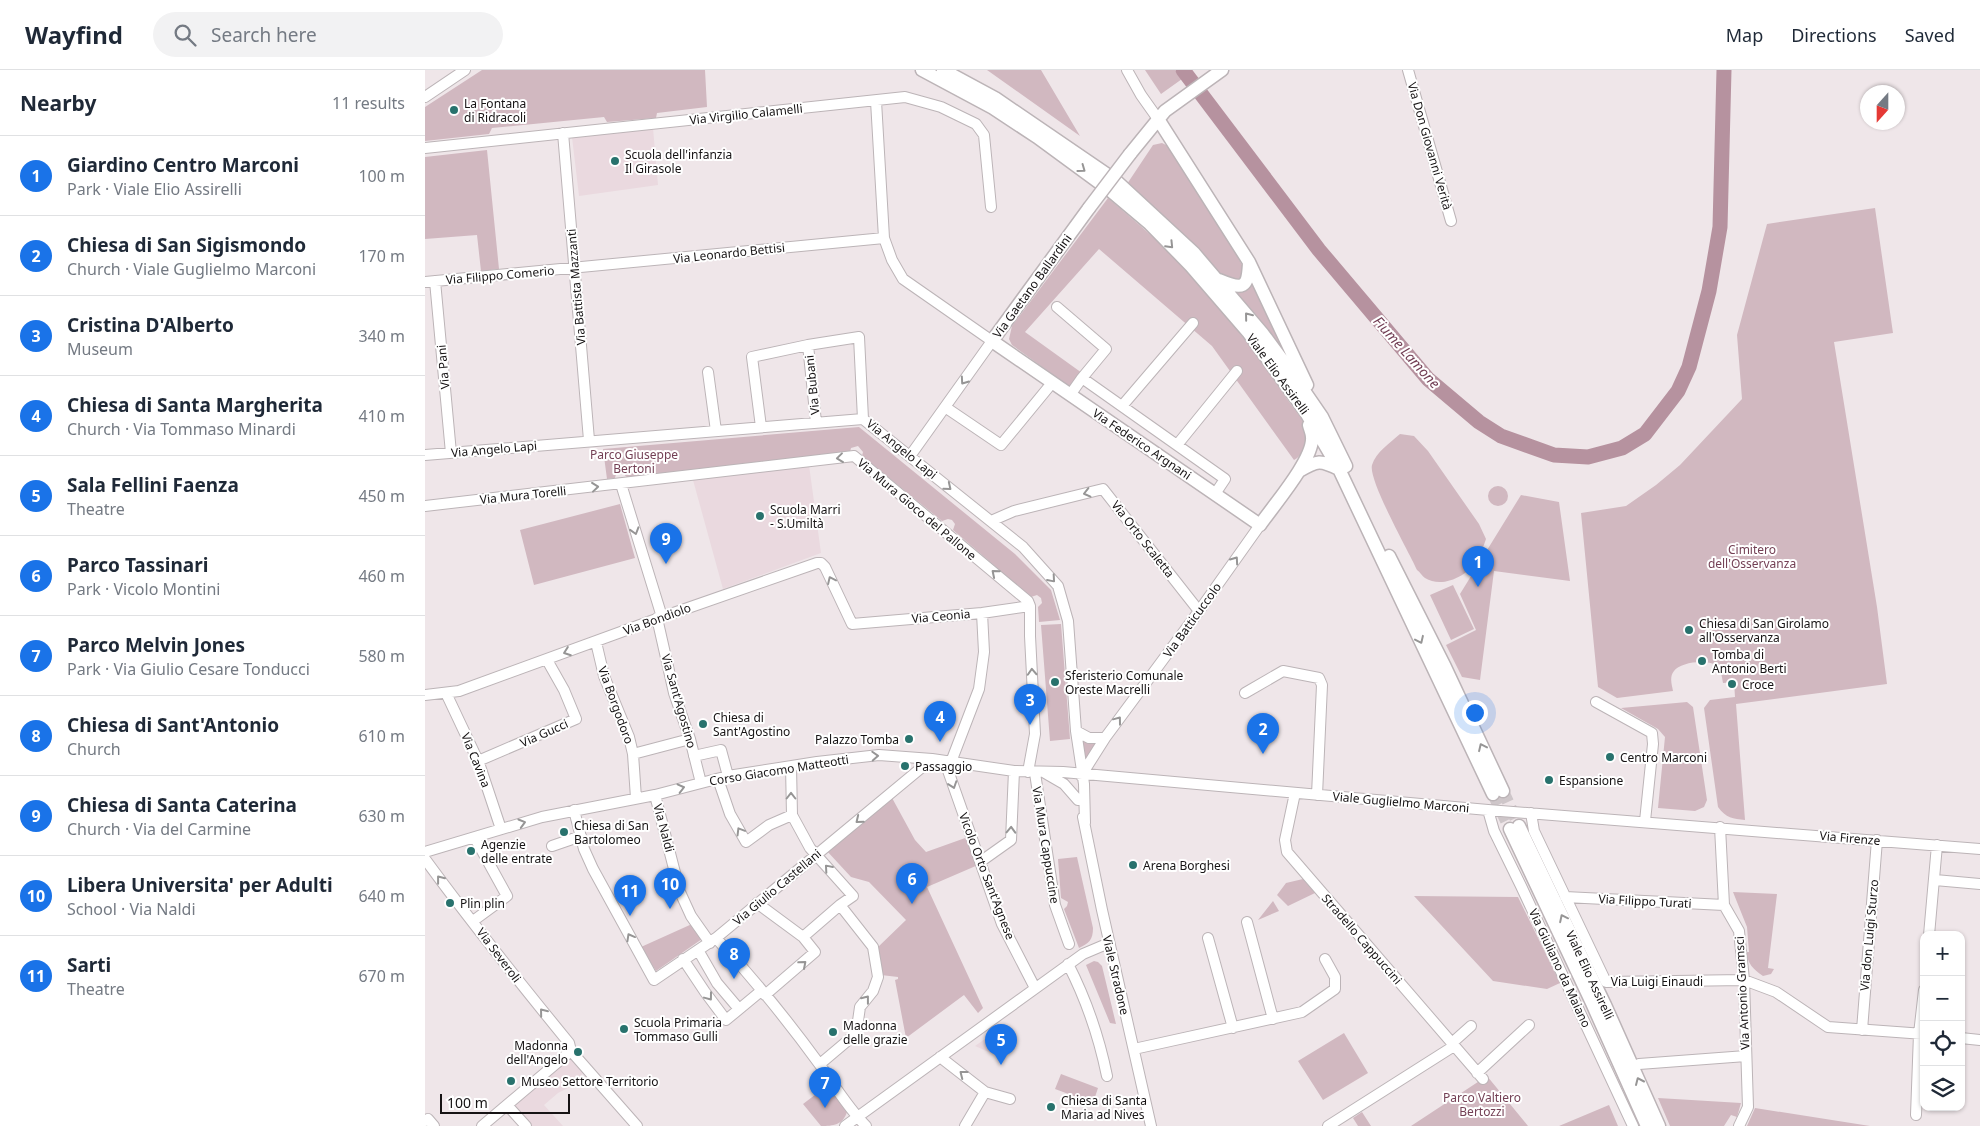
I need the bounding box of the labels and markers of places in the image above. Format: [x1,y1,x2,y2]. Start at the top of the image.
place label: La Fontana di Ridracoli [464,95,526,126]
marker: La Fontana di Ridracoli [448,104,460,116]
place label: Scuola dell'infanzia Il Girasole [625,146,732,177]
marker: Scuola dell'infanzia Il Girasole [609,155,621,167]
place label: Scuola Marri - S.Umiltà [770,501,841,532]
marker: Scuola Marri - S.Umiltà [754,510,766,522]
pin: 9 [650,523,682,564]
pin: 1 [1462,546,1494,587]
place label: Chiesa di San Girolamo all'Osservanza [1699,615,1829,646]
marker: Chiesa di San Girolamo all'Osservanza [1683,624,1695,636]
place label: Tomba di Antonio Berti [1712,646,1787,677]
marker: Tomba di Antonio Berti [1696,655,1708,667]
place label: Sferisterio Comunale Oreste Macrelli [1065,667,1184,698]
marker: Sferisterio Comunale Oreste Macrelli [1049,676,1061,688]
place label: Croce [1742,676,1774,693]
marker: Croce [1726,678,1738,690]
pin: 3 [1014,684,1046,725]
pin: 4 [924,701,956,742]
place label: Chiesa di Sant'Agostino [713,709,790,740]
pin: 2 [1247,713,1279,754]
marker: Chiesa di Sant'Agostino [697,718,709,730]
place label: Palazzo Tomba [815,731,899,748]
marker: Palazzo Tomba [903,733,915,745]
place label: Centro Marconi [1620,749,1707,766]
marker: Centro Marconi [1604,751,1616,763]
place label: Passaggio [915,758,972,775]
marker: Passaggio [899,760,911,772]
place label: Espansione [1559,772,1623,789]
marker: Espansione [1543,774,1555,786]
place label: Chiesa di San Bartolomeo [574,817,649,848]
marker: Chiesa di San Bartolomeo [558,826,570,838]
place label: Agenzie delle entrate [481,836,553,867]
marker: Agenzie delle entrate [465,845,477,857]
place label: Arena Borghesi [1143,857,1230,874]
marker: Arena Borghesi [1127,859,1139,871]
pin: 6 [896,863,928,904]
pin: 10 [654,868,686,909]
pin: 11 [614,875,646,916]
place label: Plin plin [460,895,505,912]
marker: Plin plin [444,897,456,909]
pin: 8 [718,938,750,979]
place label: Scuola Primaria Tommaso Gulli [634,1014,722,1045]
place label: Madonna delle grazie [843,1017,908,1048]
marker: Scuola Primaria Tommaso Gulli [618,1023,630,1035]
pin: 5 [985,1024,1017,1065]
marker: Madonna delle grazie [827,1026,839,1038]
place label: Madonna dell'Angelo [506,1037,568,1068]
marker: Madonna dell'Angelo [572,1046,584,1058]
pin: 7 [809,1067,841,1108]
place label: Museo Settore Territorio [521,1073,659,1090]
marker: Museo Settore Territorio [505,1075,517,1087]
place label: Chiesa di Santa Maria ad Nives [1061,1092,1147,1123]
marker: Chiesa di Santa Maria ad Nives [1045,1101,1057,1113]

